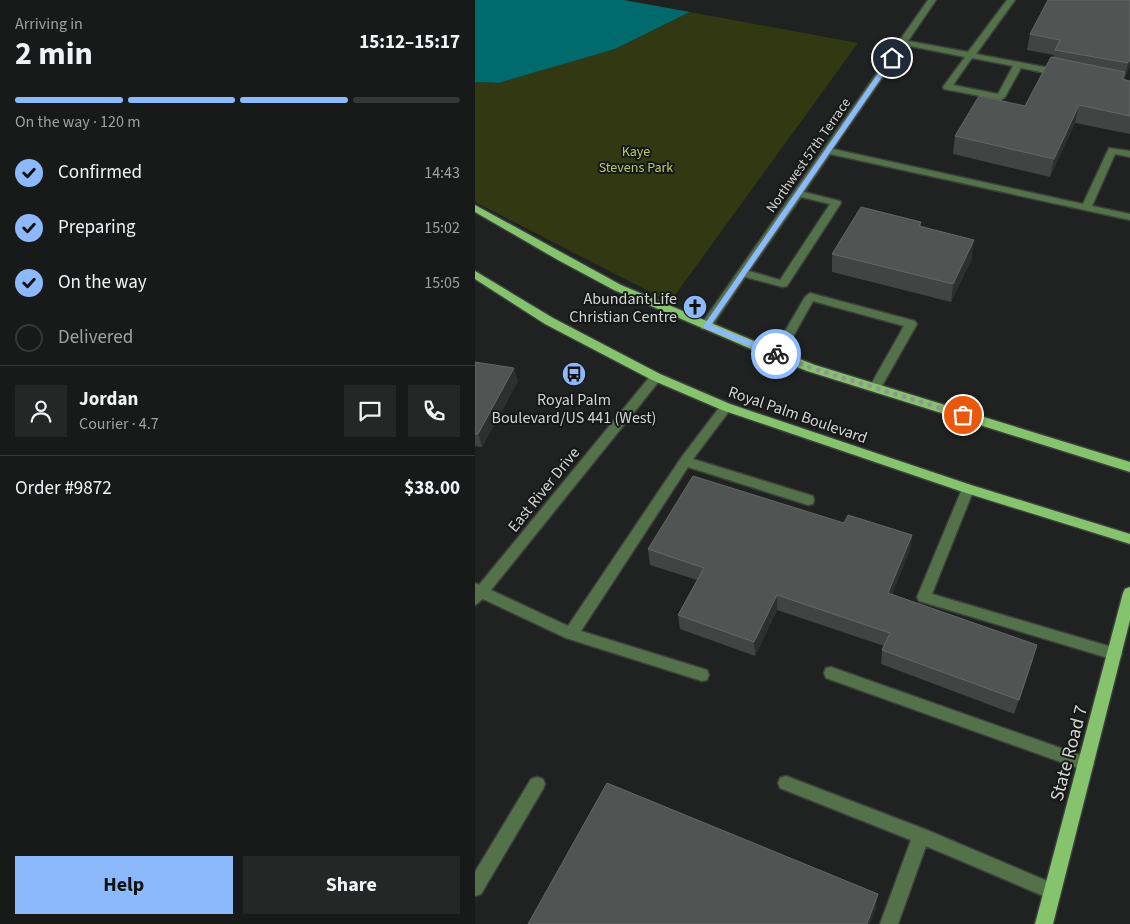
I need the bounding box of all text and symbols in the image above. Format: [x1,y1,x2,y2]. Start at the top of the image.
text: Arriving in [15,13,83,35]
text: 15:12–15:17 [359,29,460,56]
text: 2 min [15,31,93,77]
pin [871,37,913,79]
icon: home [878,44,906,72]
street label: Northwest 57th Terrace [762,94,856,217]
text: On the way · 120 m [15,111,140,133]
park label: Kaye Stevens Park [599,142,673,178]
icon: check [15,159,43,187]
text: Confirmed [58,159,142,186]
text: 14:43 [424,162,460,184]
icon: check [15,214,43,242]
text: Preparing [58,214,136,241]
text: 15:02 [424,217,460,239]
icon: check [15,269,43,297]
text: On the way [58,269,147,296]
text: 15:05 [424,272,460,294]
place label: Abundant Life Christian Centre [569,288,677,328]
church icon: Abundant Life Christian Centre [682,294,708,320]
text: Delivered [58,324,133,351]
courier [751,329,801,379]
icon: bike [762,340,790,368]
bus stop icon: Royal Palm Boulevard/US 441 (West) [561,361,587,387]
street label: Royal Palm Boulevard [725,381,870,449]
button: person [15,385,67,437]
button: chat [344,385,396,437]
button: phone [408,385,460,437]
text: Jordan [79,386,138,413]
place label: Royal Palm Boulevard/US 441 (West) [492,389,656,429]
pin [942,394,984,436]
icon: bag [949,401,977,429]
text: Courier · 4.7 [79,413,159,435]
street label: East River Drive [503,443,585,537]
text: Order #9872 [15,475,112,502]
text: $38.00 [404,475,460,502]
street label: State Road 7 [1044,702,1095,804]
button: Help [15,856,233,914]
button: Share [243,856,460,914]

